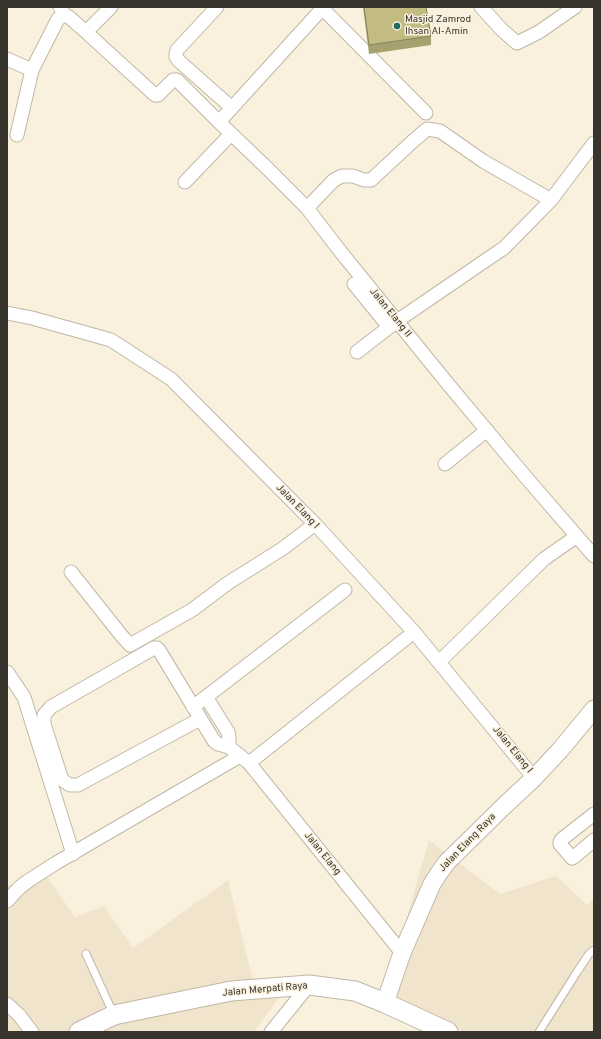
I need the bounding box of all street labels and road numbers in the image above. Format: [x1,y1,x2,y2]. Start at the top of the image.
street label: Jalan Elang II [366,286,414,340]
street label: Jalan Elang I [273,482,321,532]
street label: Jalan Elang I [489,724,535,776]
street label: Jalan Elang Raya [437,811,499,875]
street label: Jalan Elang [301,830,343,878]
street label: Jalan Merpati Raya [222,980,308,1000]

